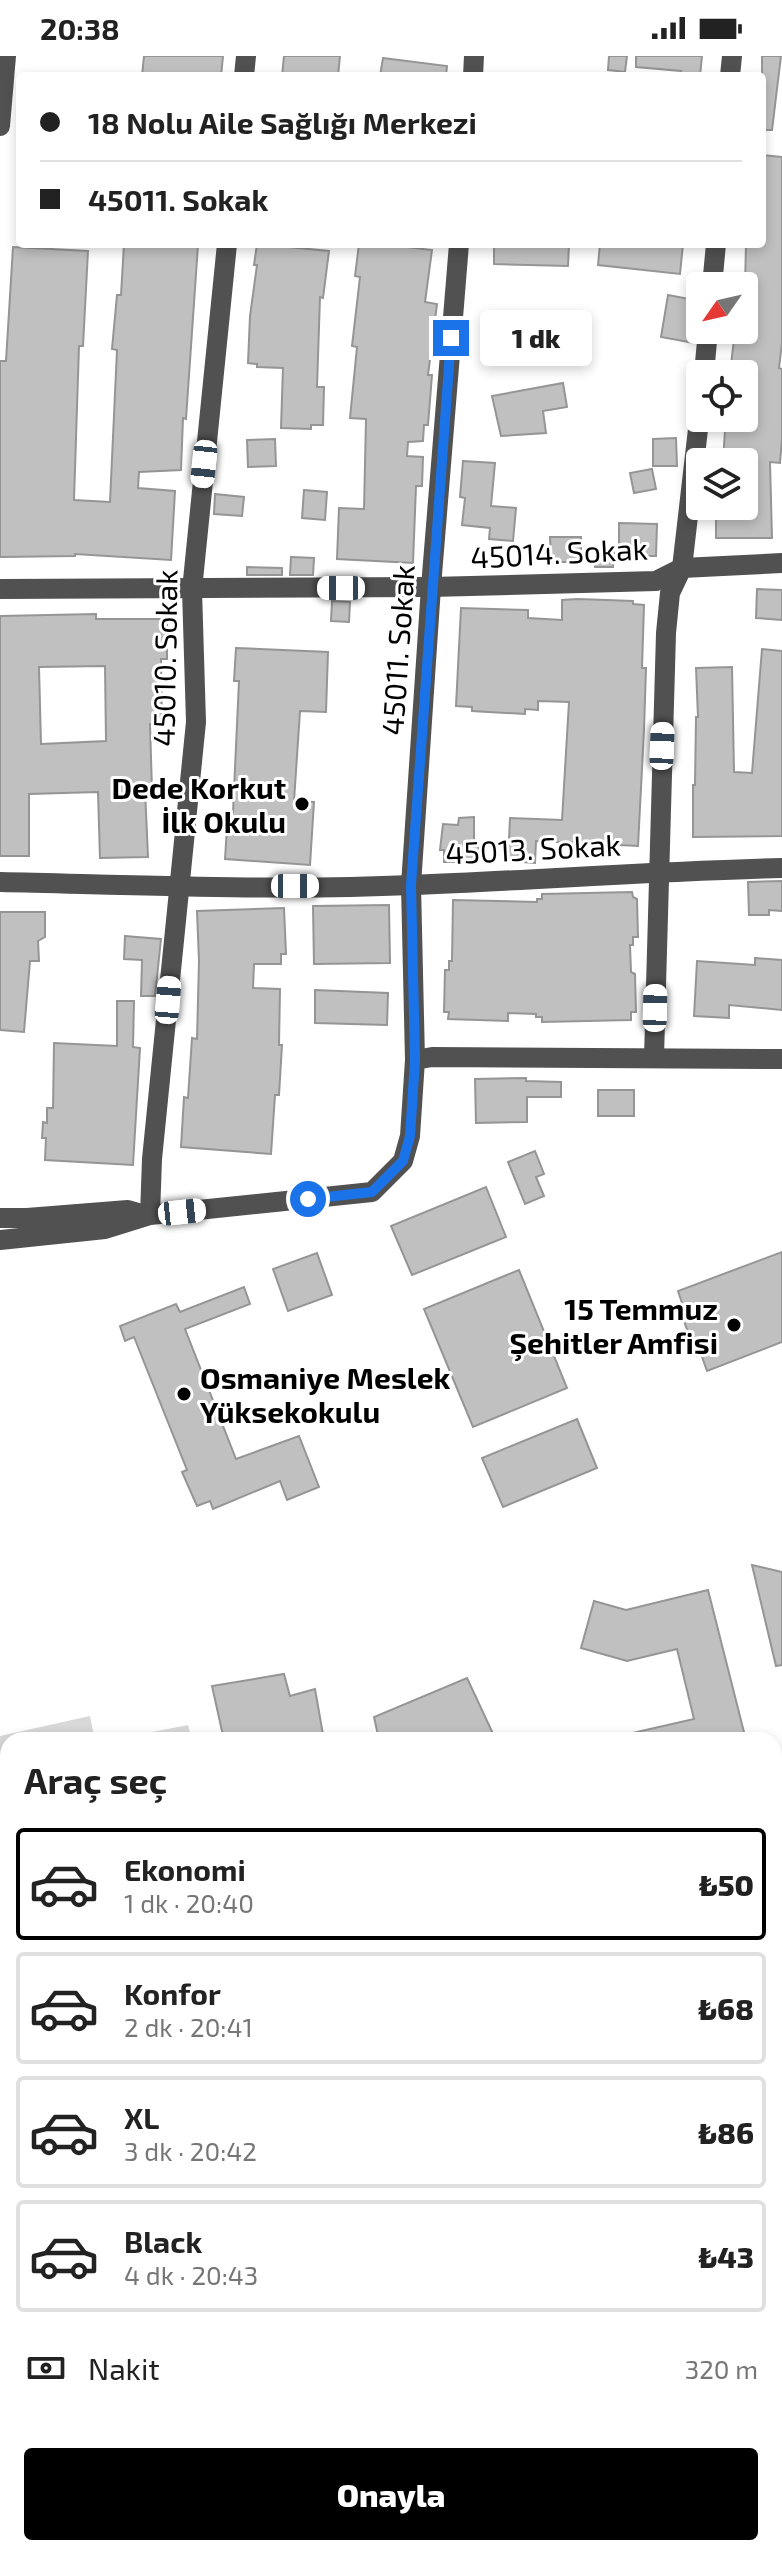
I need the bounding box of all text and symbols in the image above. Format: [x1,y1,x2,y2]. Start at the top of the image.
text: 20:38 [40,10,120,46]
text: 18 Nolu Aile Sağlığı Merkezi [88,104,477,140]
text: 45011. Sokak [88,181,268,217]
north arrow [686,272,758,344]
map controls [686,272,758,520]
callout: 1 dk [479,310,591,366]
route end [433,320,469,356]
text: 1 dk [512,322,560,353]
button: locate [686,360,758,432]
car [190,439,218,489]
button: layers [686,448,758,520]
street label: 45014. Sokak [469,529,649,575]
street label: 45011. Sokak [373,563,421,737]
street label: 45010. Sokak [144,569,184,747]
car [317,576,365,600]
car [649,722,675,770]
place label: Dede Korkut İlk Okulu [111,769,286,839]
marker: Dede Korkut İlk Okulu [293,795,311,813]
street label: 45013. Sokak [444,825,622,871]
car [271,874,319,898]
car [154,975,182,1025]
car [643,984,667,1032]
route start [290,1181,326,1217]
car [157,1198,207,1226]
place label: 15 Temmuz Şehitler Amfisi [509,1290,718,1362]
marker: 15 Temmuz Şehitler Amfisi [725,1316,743,1334]
place label: Osmaniye Meslek Yüksekokulu [200,1359,451,1429]
marker: Osmaniye Meslek Yüksekokulu [175,1385,193,1403]
text: Araç seç [24,1758,167,1801]
icon: car [28,1848,100,1920]
text: Ekonomi [124,1851,246,1887]
text: ₺50 [699,1866,754,1902]
text: 1 dk · 20:40 [124,1887,254,1918]
icon: car [28,1972,100,2044]
text: Konfor [124,1975,221,2011]
text: ₺68 [698,1990,754,2026]
text: 2 dk · 20:41 [124,2011,253,2042]
icon: car [28,2096,100,2168]
text: XL [124,2099,159,2135]
text: ₺86 [698,2114,754,2150]
text: 3 dk · 20:42 [124,2135,257,2166]
icon: car [28,2220,100,2292]
text: Black [124,2223,202,2259]
text: ₺43 [699,2238,754,2274]
text: 4 dk · 20:43 [124,2259,258,2290]
icon: cash [24,2346,68,2390]
text: Nakit [88,2350,160,2386]
text: 320 m [685,2353,758,2384]
button: Onayla [24,2448,758,2540]

